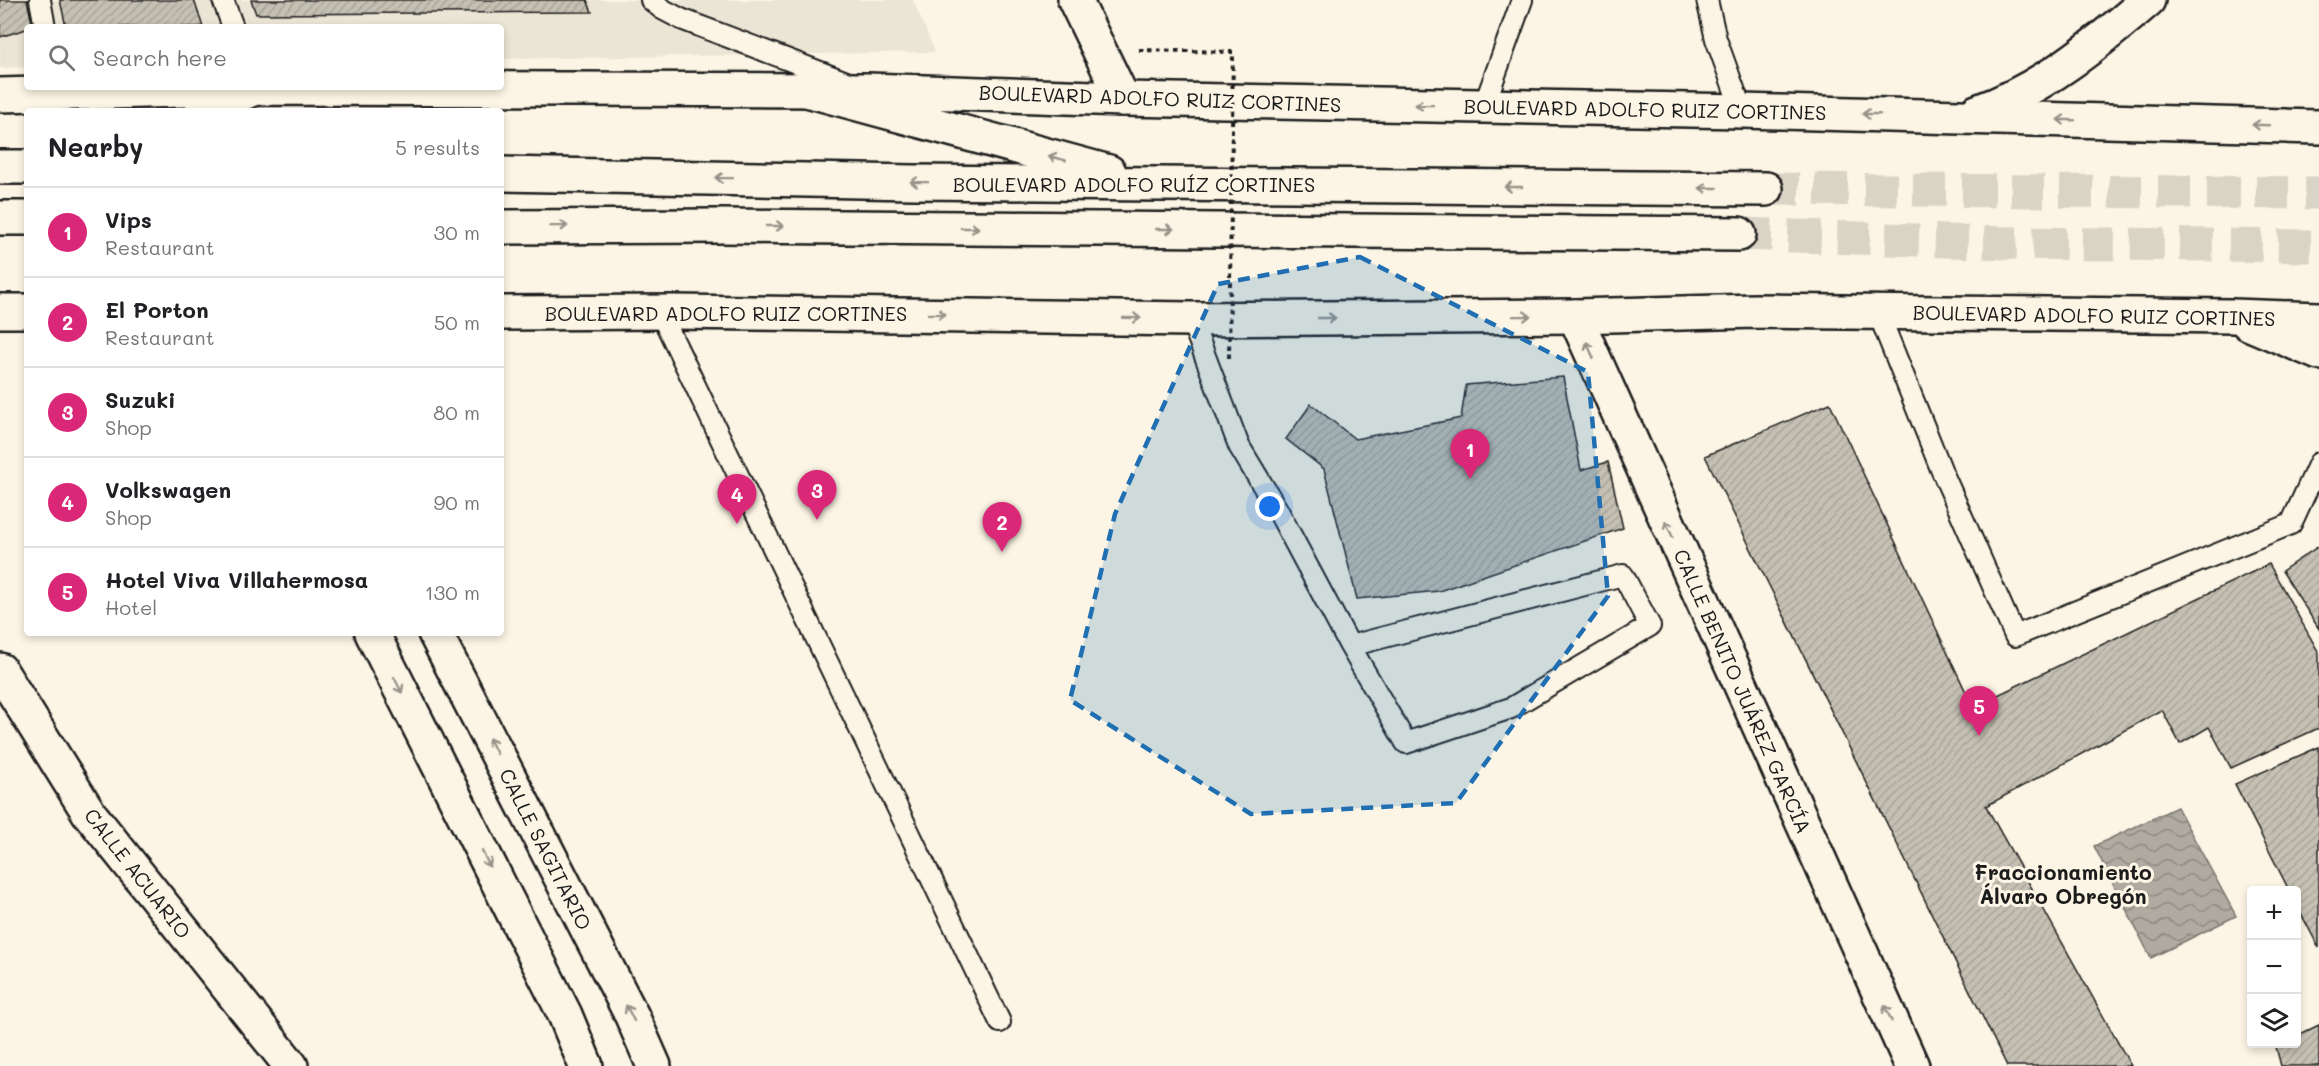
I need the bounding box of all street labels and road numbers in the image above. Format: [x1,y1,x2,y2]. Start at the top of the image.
street label: BOULEVARD ADOLFO RUIZ CORTINES [978,79,1342,117]
street label: BOULEVARD ADOLFO RUIZ CORTINES [1463,93,1827,125]
street label: BOULEVARD ADOLFO RUÍZ CORTINES [953,171,1315,197]
street label: BOULEVARD ADOLFO RUIZ CORTINES [1912,299,2276,331]
street label: BOULEVARD ADOLFO RUIZ CORTINES [545,300,907,326]
street label: CALLE BENITO JUÁREZ GARCÍA [1668,545,1818,837]
street label: CALLE SAGITARIO [494,764,598,934]
street label: CALLE ACUARIO [79,803,197,943]

